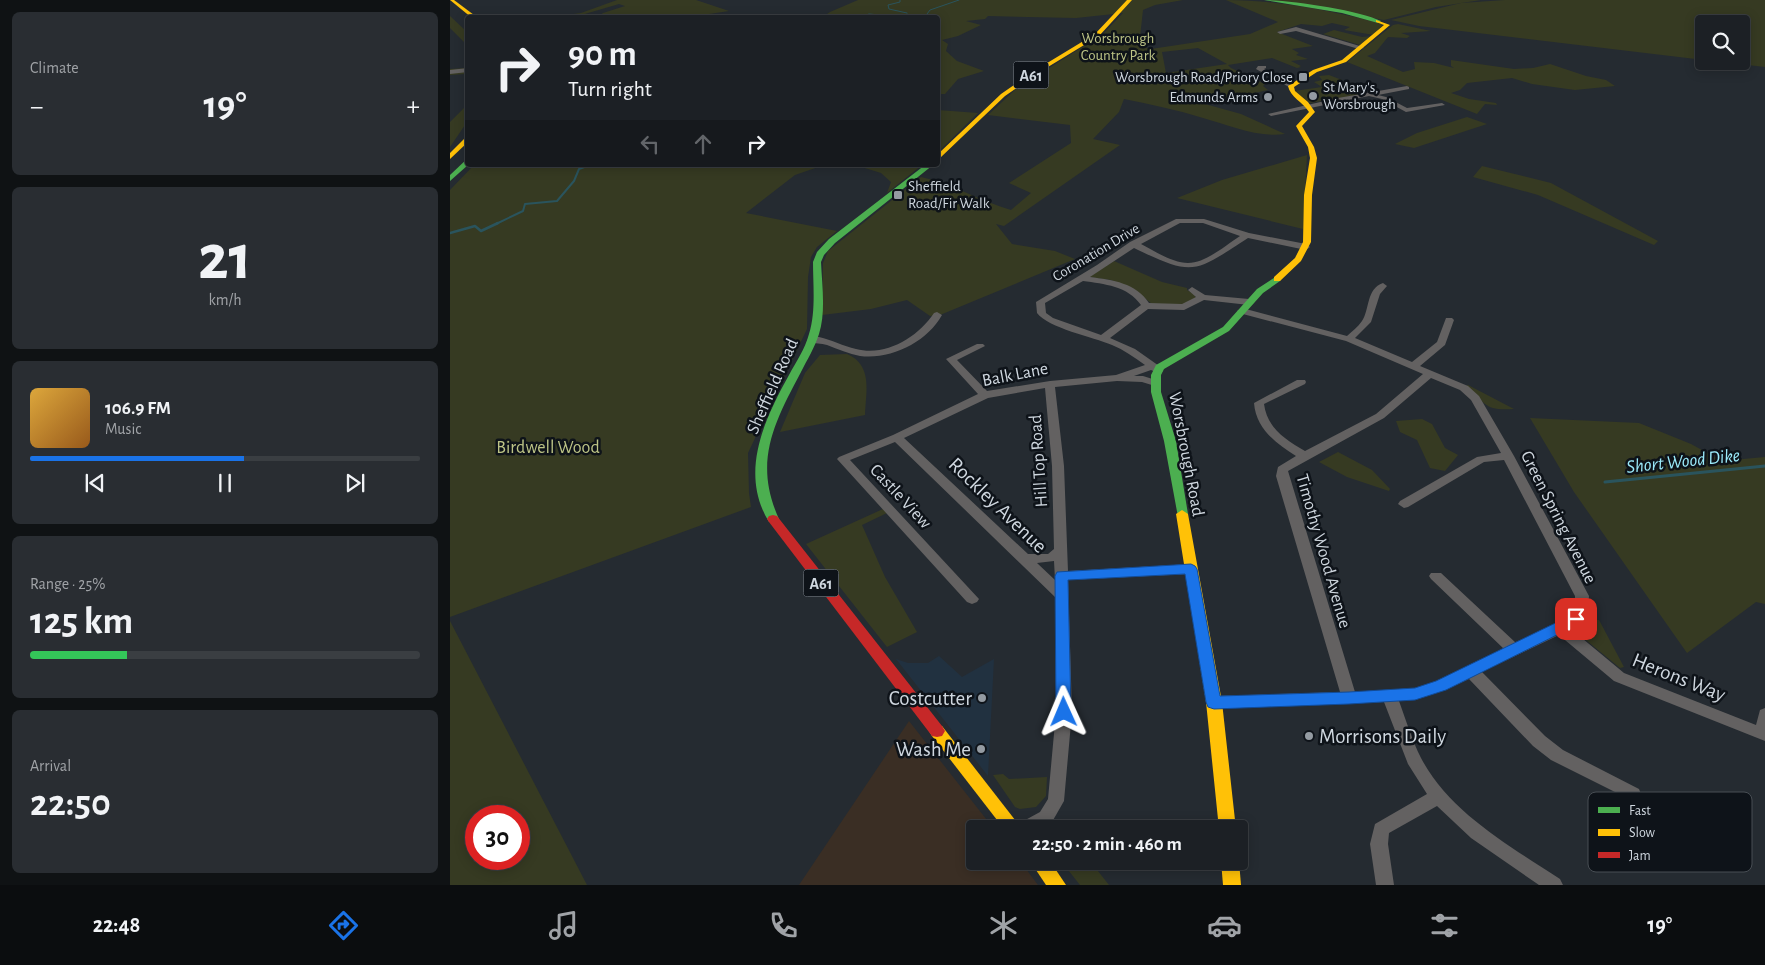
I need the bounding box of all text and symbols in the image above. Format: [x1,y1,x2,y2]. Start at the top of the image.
map controls [1695,15,1750,70]
button: search [1695,15,1750,70]
park label: Worsbrough Country Park [1081,31,1156,63]
icon: right [485,35,550,100]
text: 90 m [568,37,637,72]
text: Climate [30,60,79,76]
road number: A61 [1014,62,1048,88]
place label: Worsbrough Road/Priory Close [1115,70,1293,85]
marker: Worsbrough Road/Priory Close [1297,71,1309,83]
text: Turn right [568,78,652,100]
place label: St Mary's, Worsbrough [1323,80,1396,112]
text: 19° [203,87,247,125]
place label: Edmunds Arms [1169,90,1258,105]
marker: St Mary's, Worsbrough [1307,90,1319,102]
marker: Edmunds Arms [1262,91,1274,103]
text: − [30,93,43,121]
text: + [407,93,420,121]
icon: left [636,130,664,158]
icon: ahead [689,130,717,158]
icon: right [742,130,770,158]
place label: Sheffield Road/Fir Walk [908,179,990,211]
marker: Sheffield Road/Fir Walk [892,189,904,201]
street label: Coronation Drive [1050,221,1142,284]
text: 21 [198,226,252,291]
text: km/h [208,292,242,308]
street label: Sheffield Road [744,336,802,437]
street label: Balk Lane [981,360,1050,390]
street label: Worsbrough Road [1165,391,1207,518]
text: 106.9 FM [105,399,171,418]
street label: Hill Top Road [1027,414,1051,508]
text: Music [105,421,141,437]
park label: Birdwell Wood [496,439,600,457]
water label: Short Wood Dike [1625,446,1741,477]
street label: Green Spring Avenue [1517,448,1599,587]
street label: Rockley Avenue [945,454,1051,557]
street label: Castle View [866,461,934,532]
icon: previous [81,469,109,497]
icon: pause [211,469,239,497]
icon: next [341,469,369,497]
street label: Timothy Wood Avenue [1292,472,1354,630]
road number: A61 [804,570,838,596]
text: Range · 25% [30,576,105,592]
pin [1555,598,1597,640]
text: 125 km [30,603,133,641]
icon: arrive [1562,605,1590,633]
street label: Herons Way [1629,649,1728,706]
position arrow [1037,685,1089,737]
place label: Costcutter [889,688,972,709]
marker: Costcutter [976,692,988,704]
place label: Morrisons Daily [1319,726,1446,747]
marker: Morrisons Daily [1303,730,1315,742]
place label: Wash Me [896,739,971,760]
marker: Wash Me [975,743,987,755]
text: Arrival [30,758,71,774]
text: 22:50 [30,785,111,823]
legend [1588,792,1752,872]
text: Fast [1629,804,1651,818]
speed limit sign: 30 [465,805,530,870]
text: Slow [1629,826,1656,840]
text: 22:50 · 2 min · 460 m [1032,835,1182,854]
text: Jam [1629,849,1651,863]
icon: directions [326,908,361,943]
icon: music [546,908,581,943]
icon: phone [766,908,801,943]
icon: climate [986,908,1021,943]
icon: car [1207,908,1242,943]
icon: filters [1427,908,1462,943]
text: 22:48 [93,914,140,936]
text: 19° [1647,914,1672,936]

